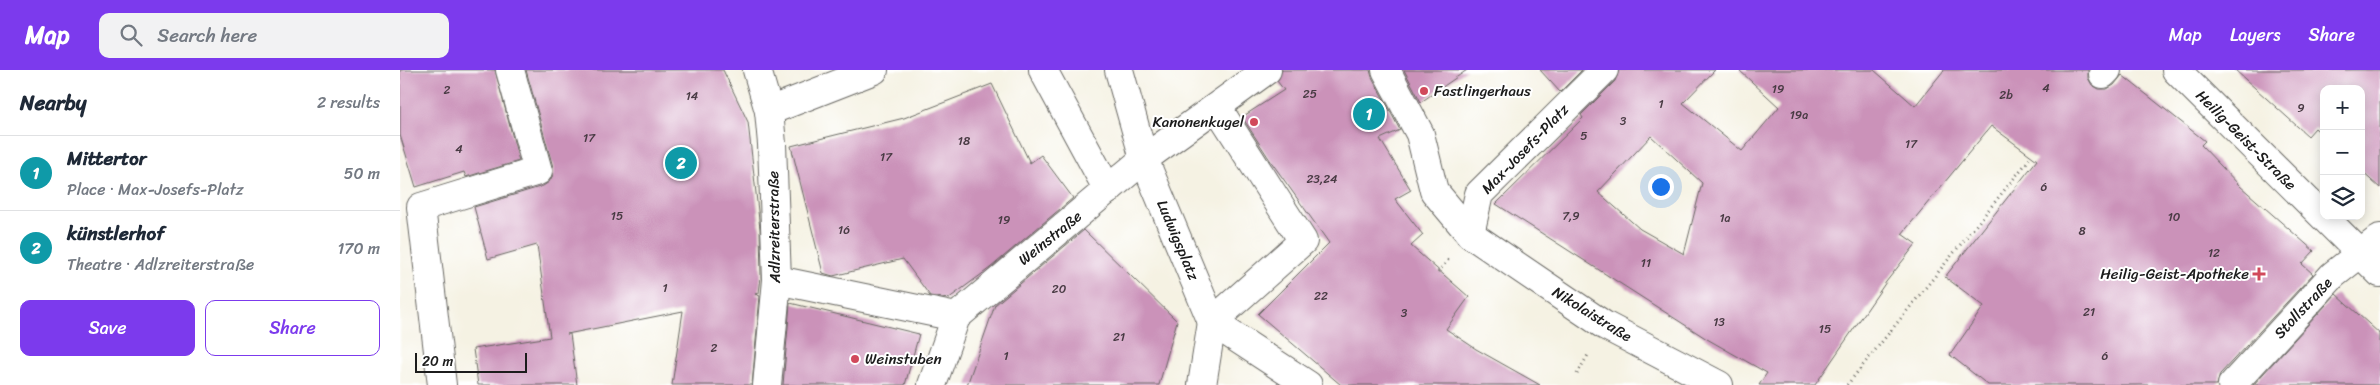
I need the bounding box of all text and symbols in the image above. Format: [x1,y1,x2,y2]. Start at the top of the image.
search box [99,13,449,58]
text: Map [25,14,69,56]
text: Search here [157,19,257,52]
text: Map [2169,19,2202,51]
text: Layers [2230,19,2281,51]
text: Share [2309,19,2355,51]
icon: search [117,21,145,49]
house number: 4 [2042,77,2050,99]
place label: Fastlingerhaus [1434,78,1531,104]
house number: 19 [1772,78,1784,100]
house number: 2 [444,79,451,101]
house number: 25 [1303,83,1317,105]
street label: Heilig-Geist-Straße [2189,83,2303,197]
text: Nearby [20,84,86,122]
house number: 2b [1999,84,2013,106]
house number: 14 [686,85,699,107]
marker: Fastlingerhaus [1418,85,1430,97]
map controls [2320,85,2365,220]
button: + [2320,85,2365,130]
text: 2 results [317,88,380,117]
house number: 1 [1658,93,1664,115]
pin: 1 [1353,95,1385,133]
street label: Max-Josefs-Platz [1475,97,1576,200]
house number: 9 [2297,97,2305,119]
house number: 19a [1790,104,1808,126]
place label: Kanonenkugel [1153,109,1245,135]
house number: 3 [1620,110,1627,132]
marker: Kanonenkugel [1248,116,1260,128]
house number: 5 [1580,125,1588,147]
house number: 17 [583,127,596,149]
house number: 18 [958,130,970,152]
button: − [2320,130,2365,175]
house number: 17 [1905,133,1918,155]
house number: 4 [455,138,463,160]
text: Mittertor [67,142,147,175]
pin: 2 [665,144,697,182]
house number: 17 [880,146,893,168]
text: 1 [33,159,39,188]
text: 50 m [344,159,380,188]
house number: 23,24 [1306,168,1338,190]
street label: Adlzreiterstraße [760,170,788,284]
your location [1648,174,1674,200]
text: Place · Max-Josefs-Platz [67,175,244,204]
button: layers [2320,175,2365,220]
house number: 6 [2041,176,2048,198]
street label: Ludwigsplatz [1149,196,1207,285]
street label: Weinstraße [1012,204,1088,272]
house number: 15 [611,205,623,227]
house number: 7,9 [1562,205,1580,227]
house number: 10 [2168,206,2181,228]
house number: 1a [1719,207,1731,229]
house number: 19 [998,209,1010,231]
text: künstlerhof [67,217,164,250]
house number: 16 [838,219,850,241]
house number: 8 [2078,220,2086,242]
text: 2 [31,234,41,263]
text: 170 m [337,234,380,263]
house number: 12 [2208,242,2220,264]
text: Theatre · Adlzreiterstraße [67,250,254,279]
house number: 11 [1641,252,1651,274]
place label: Heilig-Geist-Apotheke [2100,261,2249,287]
marker: Heilig-Geist-Apotheke [2253,268,2265,280]
street label: Stollstraße [2267,271,2339,345]
house number: 1 [662,277,668,299]
house number: 20 [1052,278,1067,300]
street label: Nikolaistraße [1547,279,1637,349]
house number: 22 [1314,285,1328,307]
button: Save [20,300,195,356]
button: Share [205,300,380,356]
house number: 21 [2083,301,2095,323]
house number: 3 [1401,302,1408,324]
house number: 13 [1713,311,1725,333]
house number: 15 [1819,318,1831,340]
house number: 21 [1113,326,1125,348]
house number: 2 [711,337,718,359]
house number: 1 [1003,345,1009,367]
house number: 6 [2102,345,2109,367]
place label: Weinstuben [865,346,942,372]
text: 20 m [422,349,453,374]
scale bar [415,350,528,373]
marker: Weinstuben [849,353,861,365]

